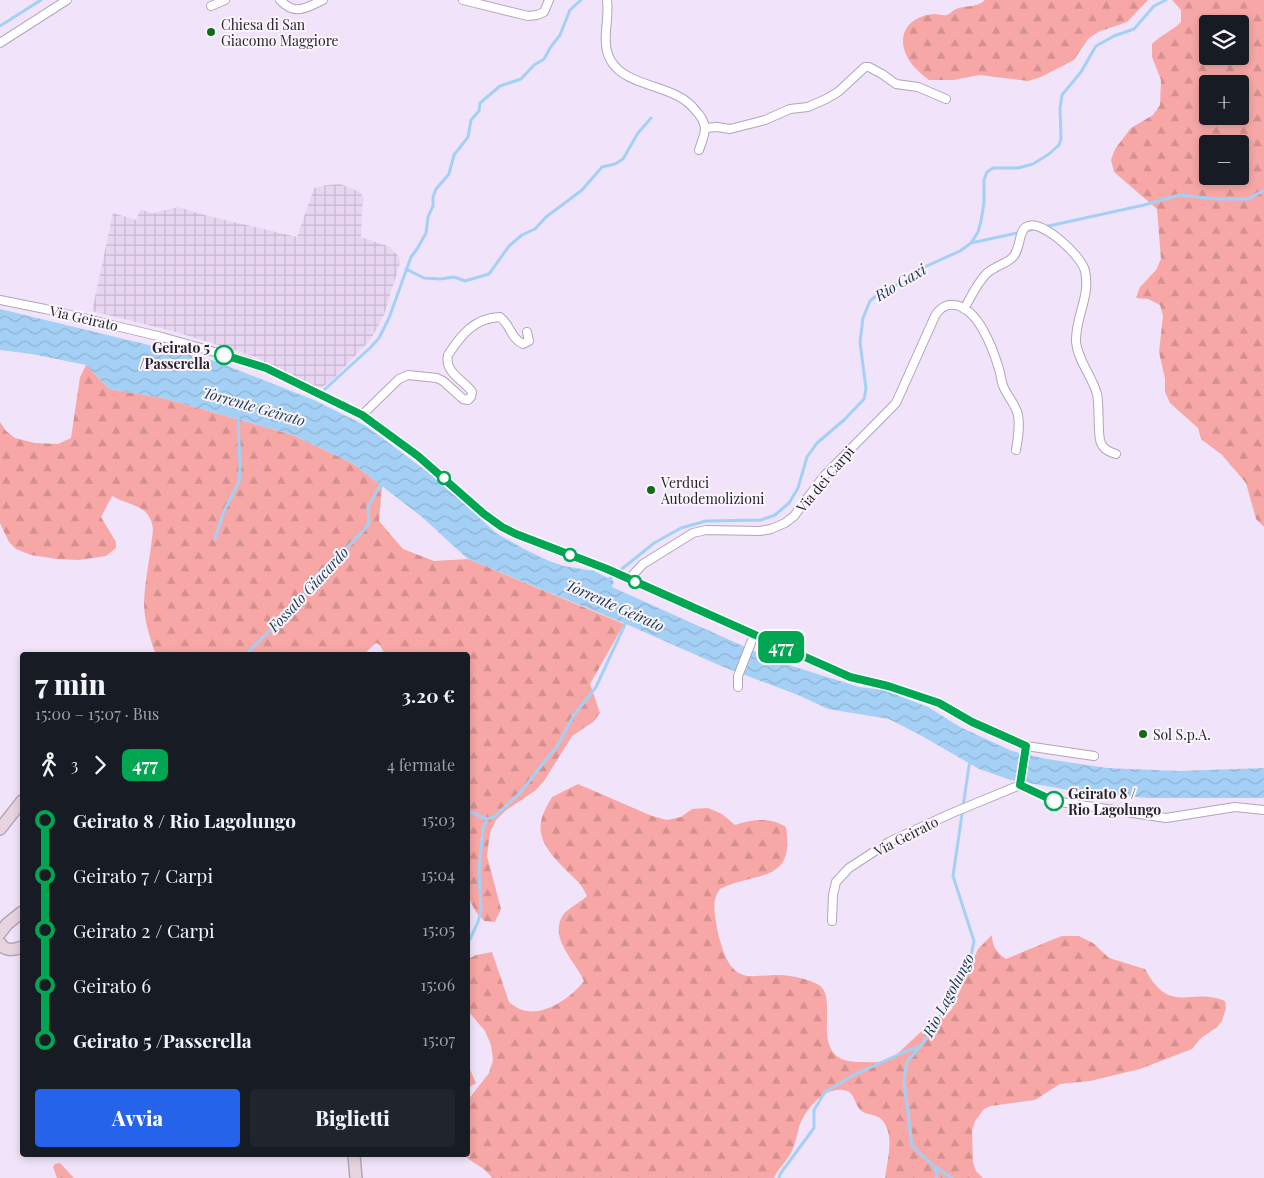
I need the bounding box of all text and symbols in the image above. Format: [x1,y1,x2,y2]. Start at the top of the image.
place label: Chiesa di San Giacomo Maggiore [221,15,339,50]
map controls [1199,15,1249,185]
button: layers [1199,15,1249,65]
marker: Chiesa di San Giacomo Maggiore [205,26,217,38]
button: + [1199,75,1249,125]
button: − [1199,135,1249,185]
water label: Rio Gaxi [870,259,930,306]
street label: Via Geirato [47,301,120,335]
place label: Geirato 5 /Passerella [139,338,211,373]
marker: Geirato 5 /Passerella [214,345,234,365]
water label: Torrente Geirato [200,382,308,430]
street label: Via dei Carpi [791,442,858,517]
unlabelled marker [437,471,451,485]
place label: Verduci Autodemolizioni [660,473,764,508]
marker: Verduci Autodemolizioni [645,484,657,496]
water label: Fossato Giacardo [263,542,353,637]
unlabelled marker [563,548,577,562]
water label: Torrente Geirato [562,574,668,636]
unlabelled marker [628,575,642,589]
line badge: 477 [752,631,810,663]
text: 477 [768,635,794,659]
text: 7 min [35,665,106,702]
text: 3.20 € [402,682,455,708]
text: 15:00 – 15:07 · Bus [35,703,159,724]
place label: Sol S.p.A. [1153,725,1211,744]
marker: Sol S.p.A. [1137,728,1149,740]
icon: walk [35,751,63,779]
icon: forward [86,751,114,779]
text: 477 [132,753,158,777]
text: 3 [71,754,78,775]
text: 4 fermate [387,754,455,775]
place label: Geirato 8 / Rio Lagolungo [1068,784,1161,819]
marker: Geirato 8 / Rio Lagolungo [1044,791,1064,811]
text: Geirato 8 / Rio Lagolungo [73,807,296,833]
text: 15:03 [422,809,455,830]
street label: Via Geirato [870,812,942,861]
text: Geirato 7 / Carpi [73,862,213,888]
text: 15:04 [421,864,455,885]
text: Geirato 2 / Carpi [73,917,215,943]
text: 15:05 [422,919,455,940]
water label: Rio Lagolungo [917,950,978,1041]
text: Geirato 6 [73,972,151,998]
text: 15:06 [421,974,455,995]
text: Geirato 5 /Passerella [73,1027,252,1053]
text: 15:07 [422,1029,455,1050]
button: Avvia [35,1089,240,1147]
button: Biglietti [250,1089,455,1147]

